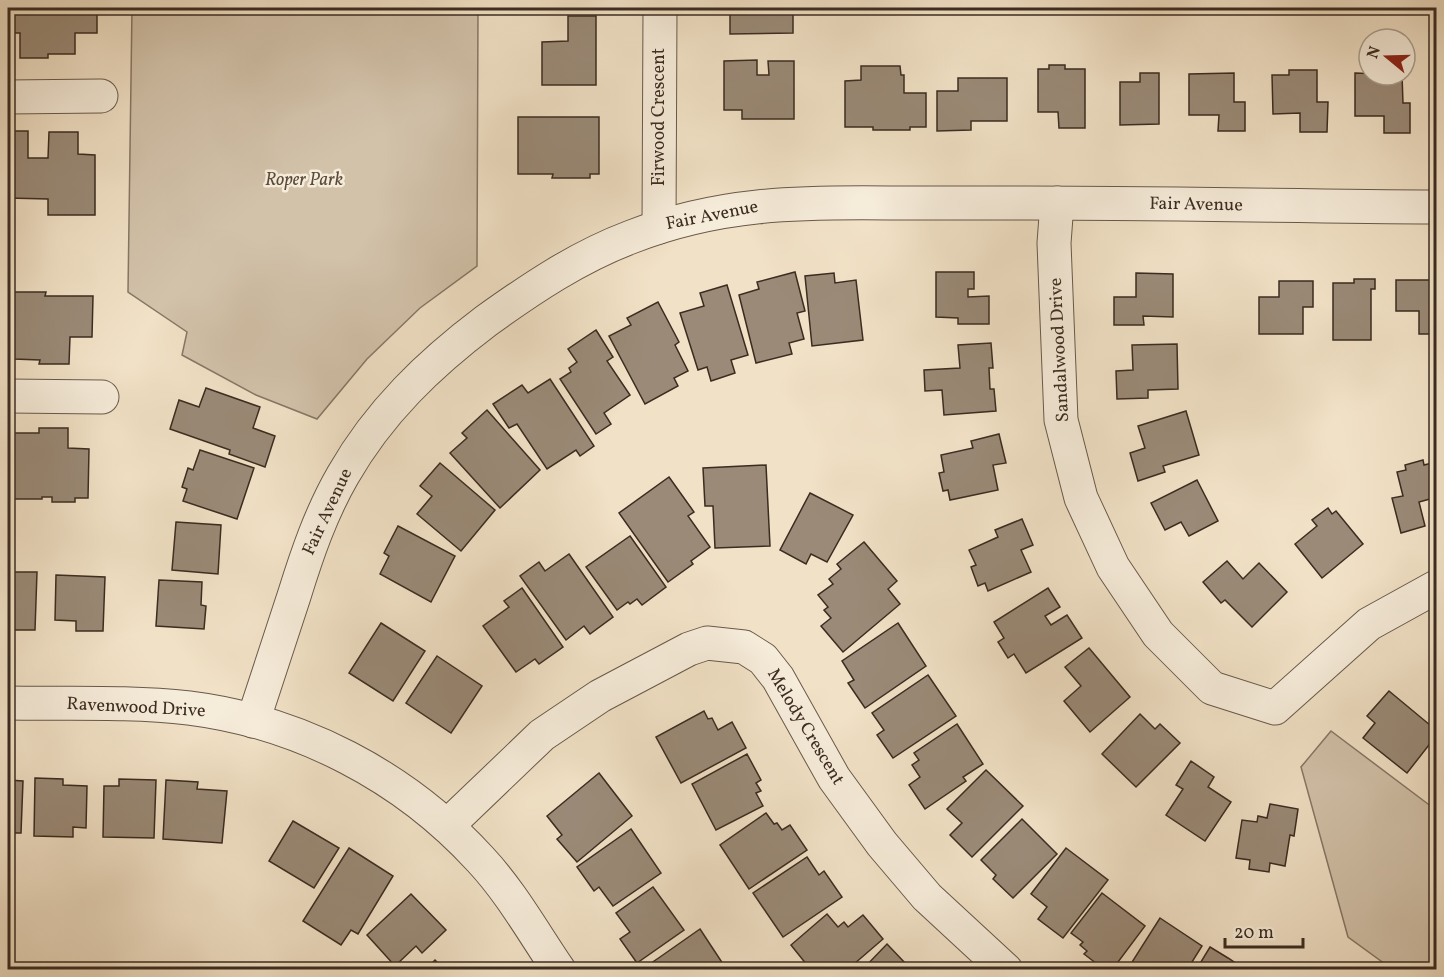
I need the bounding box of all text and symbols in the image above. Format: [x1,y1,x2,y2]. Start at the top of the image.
north arrow [1357,27,1417,87]
text: N [1362,43,1387,62]
street label: Firwood Crescent [647,48,672,186]
park label: Roper Park [265,168,343,193]
street label: Fair Avenue [1149,192,1243,218]
street label: Fair Avenue [664,195,760,237]
street label: Sandalwood Drive [1044,277,1076,423]
street label: Fair Avenue [297,464,359,560]
street label: Melody Crescent [760,664,850,790]
street label: Ravenwood Drive [66,692,206,724]
scale bar [1225,911,1303,949]
text: 20 m [1234,921,1274,946]

